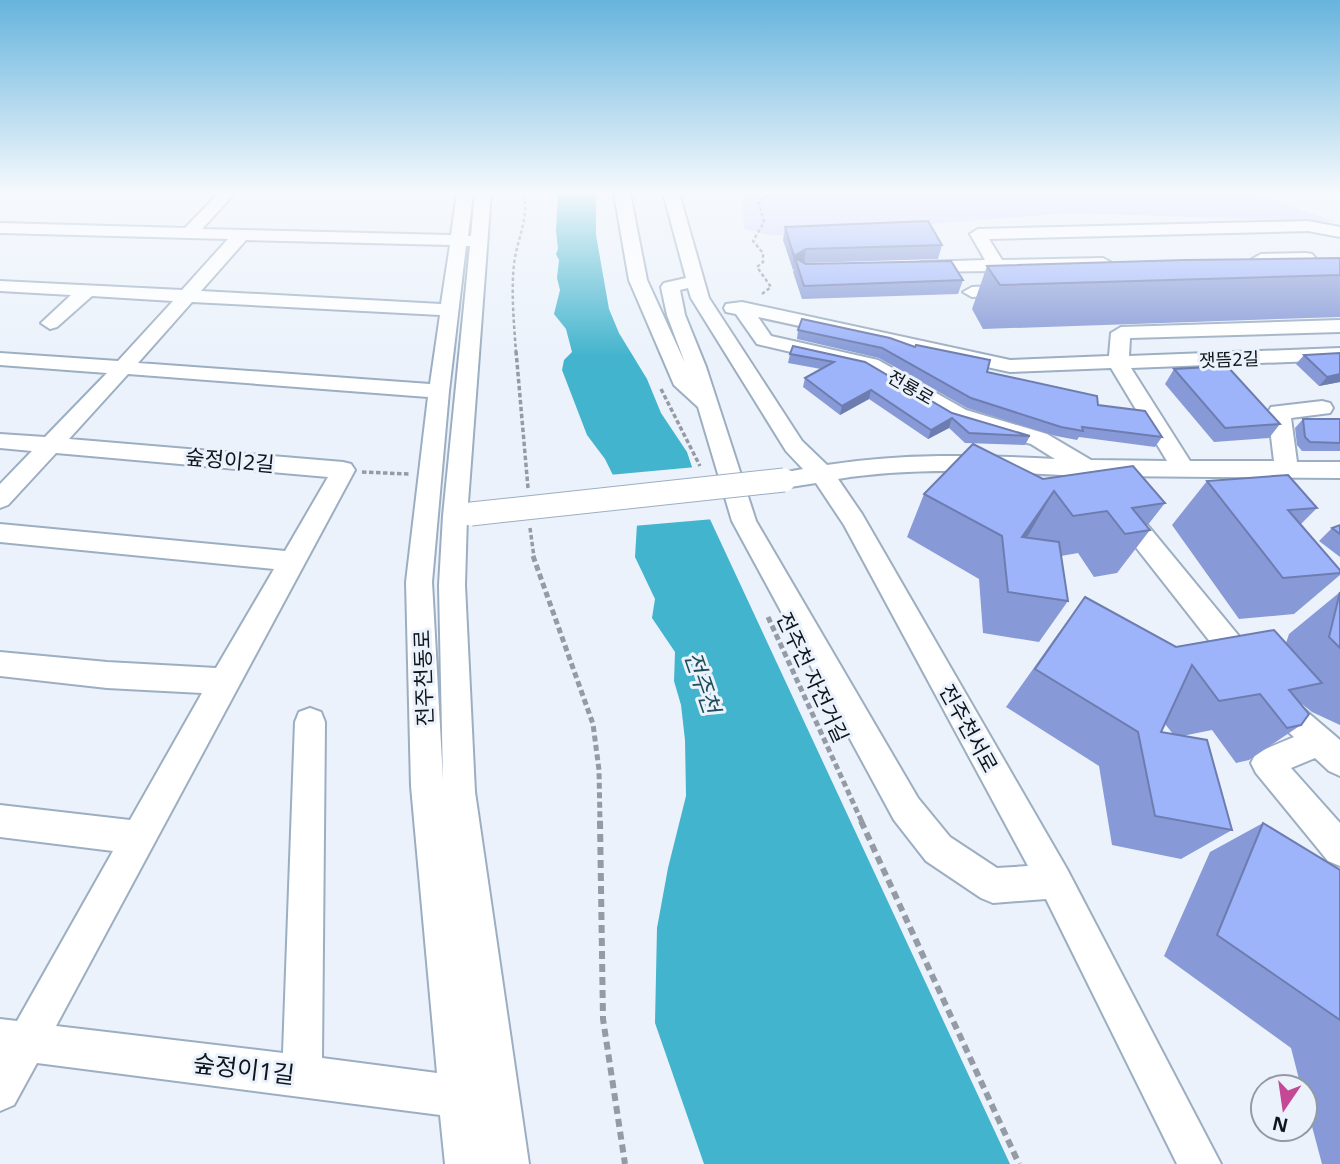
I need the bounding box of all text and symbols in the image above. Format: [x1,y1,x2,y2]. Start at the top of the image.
street label: 잿뜸2길 [1199,346,1259,372]
street label: 전룡로 [883,364,939,410]
street label: 숲정이2길 [184,442,276,478]
street label: 전주천 자전거길 [771,607,855,747]
street label: 전주천동로 [407,629,439,727]
water label: 전주천 [678,647,729,720]
street label: 전주천서로 [933,679,1005,777]
street label: 숲정이1길 [191,1045,297,1091]
north arrow [1249,1073,1319,1143]
text: N [1270,1110,1291,1139]

